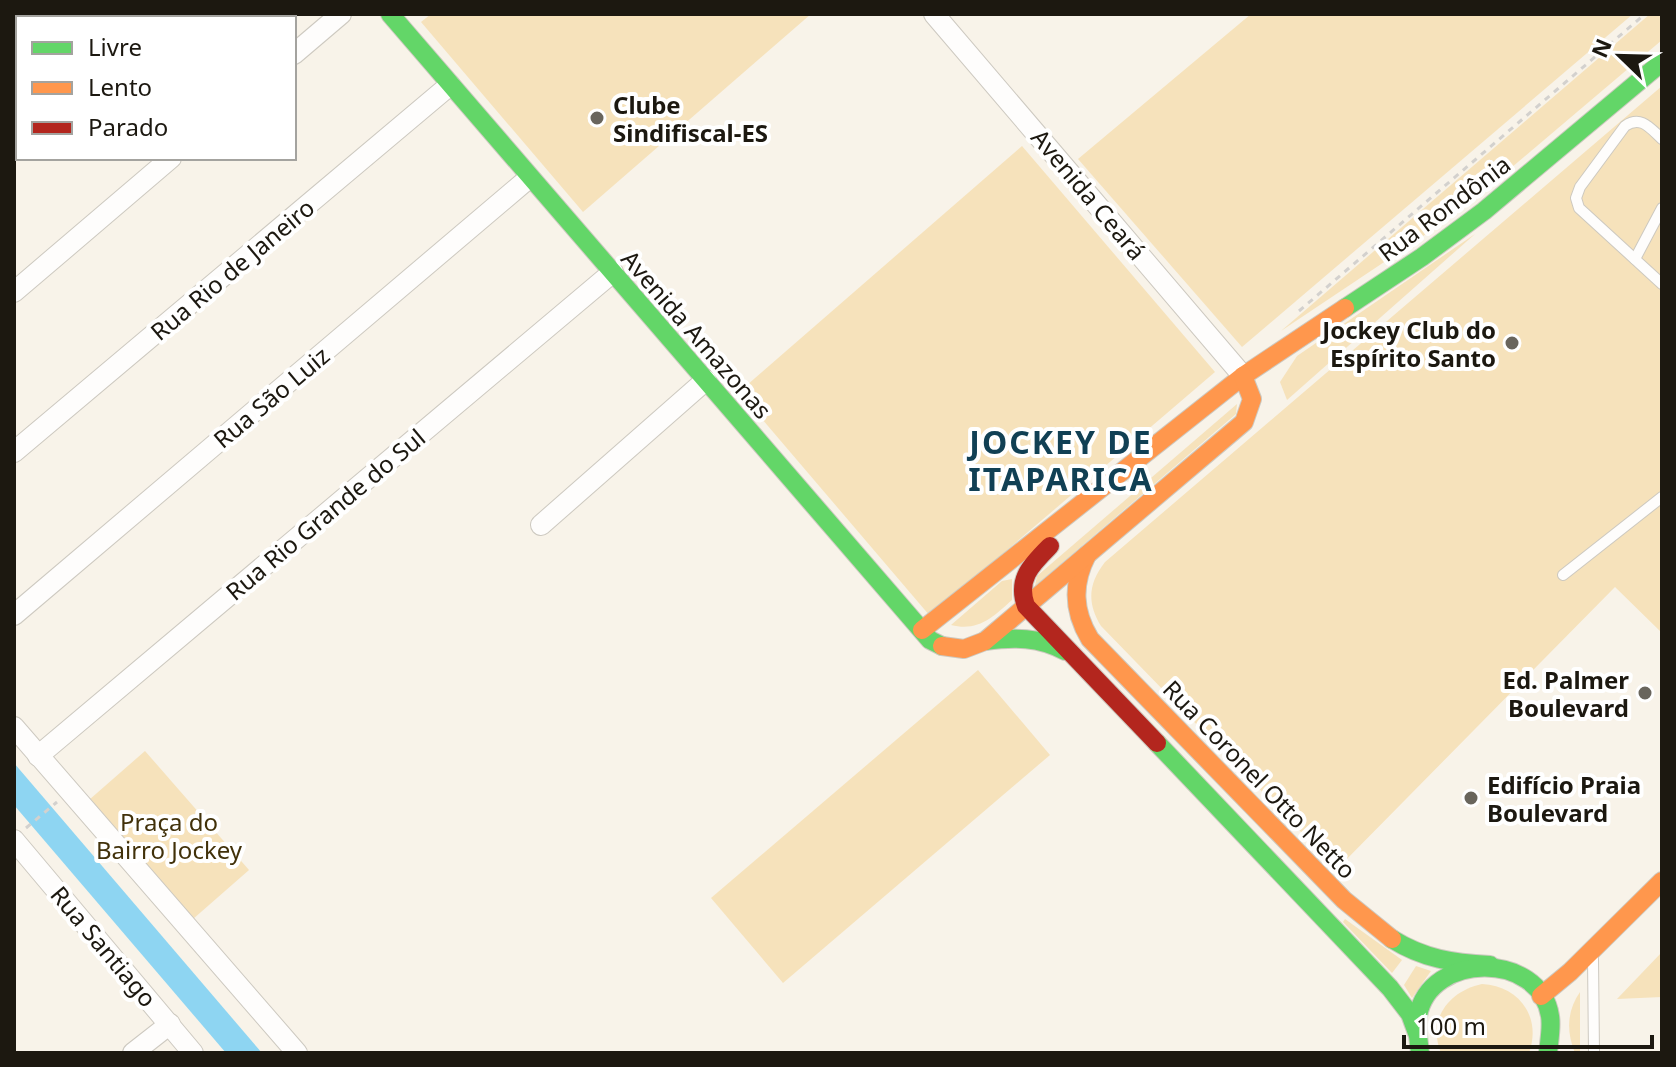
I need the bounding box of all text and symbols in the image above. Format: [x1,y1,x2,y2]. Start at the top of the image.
legend [16,16,296,160]
north arrow [1580,16,1660,96]
text: Livre [88,30,142,63]
text: N [1583,34,1618,62]
text: Lento [88,70,152,103]
place label: Clube Sindifiscal-ES [613,88,768,149]
marker: Clube Sindifiscal-ES [588,109,606,127]
text: Parado [88,110,168,143]
street label: Avenida Ceará [1024,121,1154,267]
street label: Rua Rondônia [1371,147,1517,269]
street label: Rua Rio de Janeiro [143,191,321,347]
street label: Avenida Amazonas [615,243,779,425]
place label: Jockey Club do Espírito Santo [1320,313,1496,374]
marker: Jockey Club do Espírito Santo [1503,334,1521,352]
street label: Rua São Luiz [206,339,336,455]
district label: JOCKEY DE ITAPARICA [966,420,1154,500]
street label: Rua Rio Grande do Sul [218,421,432,607]
place label: Ed. Palmer Boulevard [1503,663,1629,724]
street label: Rua Coronel Otto Netto [1156,672,1364,886]
marker: Ed. Palmer Boulevard [1636,684,1654,702]
place label: Edifício Praia Boulevard [1487,768,1641,829]
marker: Edifício Praia Boulevard [1462,789,1480,807]
park label: Praça do Bairro Jockey [96,805,243,866]
street label: Rua Santiago [44,878,164,1014]
scale bar [1404,999,1652,1049]
text: 100 m [1416,1009,1486,1042]

